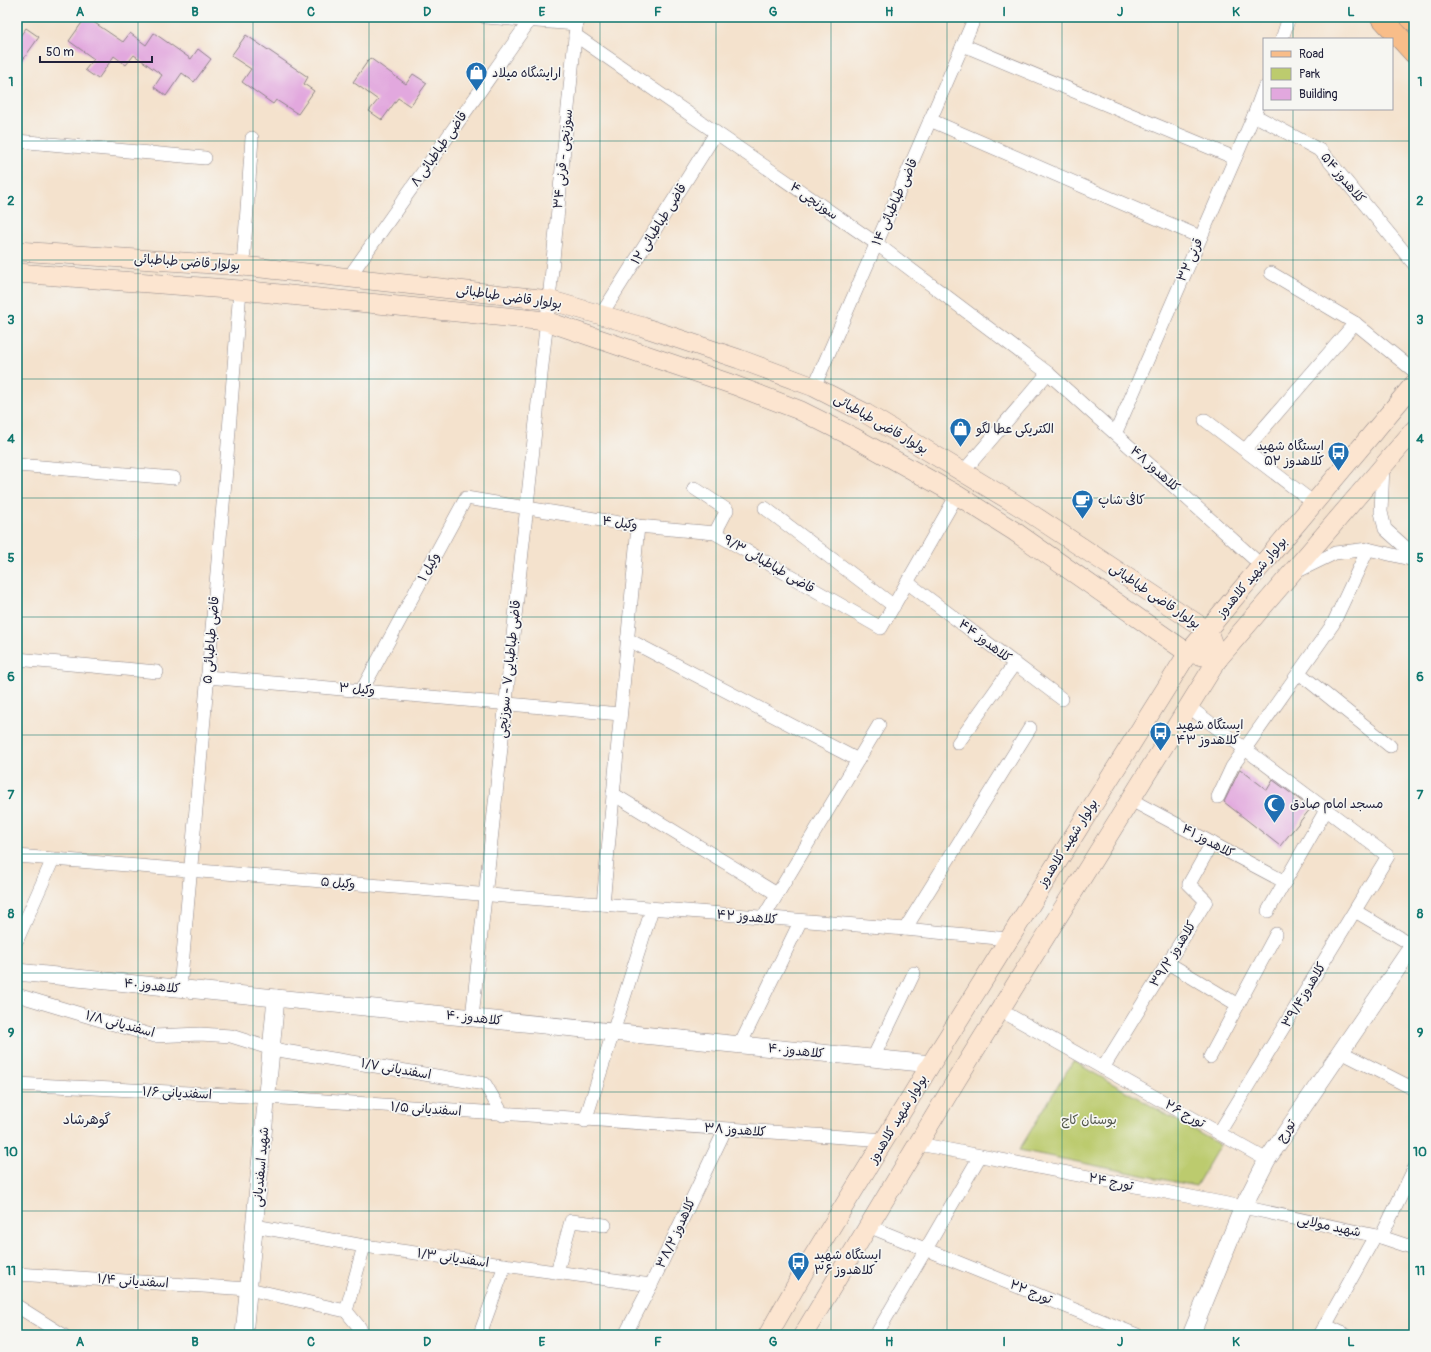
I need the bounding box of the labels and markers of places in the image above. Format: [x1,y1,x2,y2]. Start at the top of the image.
shop icon: ارايشگاه ميلاد [464,60,490,93]
place label: ارايشگاه ميلاد [492,65,561,81]
shop icon: الکتریکی عطا لگو [947,416,973,449]
place label: الکتریکی عطا لگو [975,421,1054,438]
place label: ایستگاه شهید کلاهدوز ۵۲ [1257,438,1324,469]
bus stop icon: ایستگاه شهید کلاهدوز ۵۲ [1326,440,1352,473]
cafe icon: کافی شاپ [1070,487,1096,520]
place label: کافی شاپ [1098,491,1145,508]
place label: ایستگاه شهید کلاهدوز ۴۳ [1176,717,1243,748]
bus stop icon: ایستگاه شهید کلاهدوز ۴۳ [1148,719,1174,752]
mosque icon: مسجد امام صادق [1262,791,1288,824]
place label: مسجد امام صادق [1290,796,1383,814]
place label: ایستگاه شهید کلاهدوز ۳۶ [814,1247,881,1278]
bus stop icon: ایستگاه شهید کلاهدوز ۳۶ [785,1249,811,1282]

